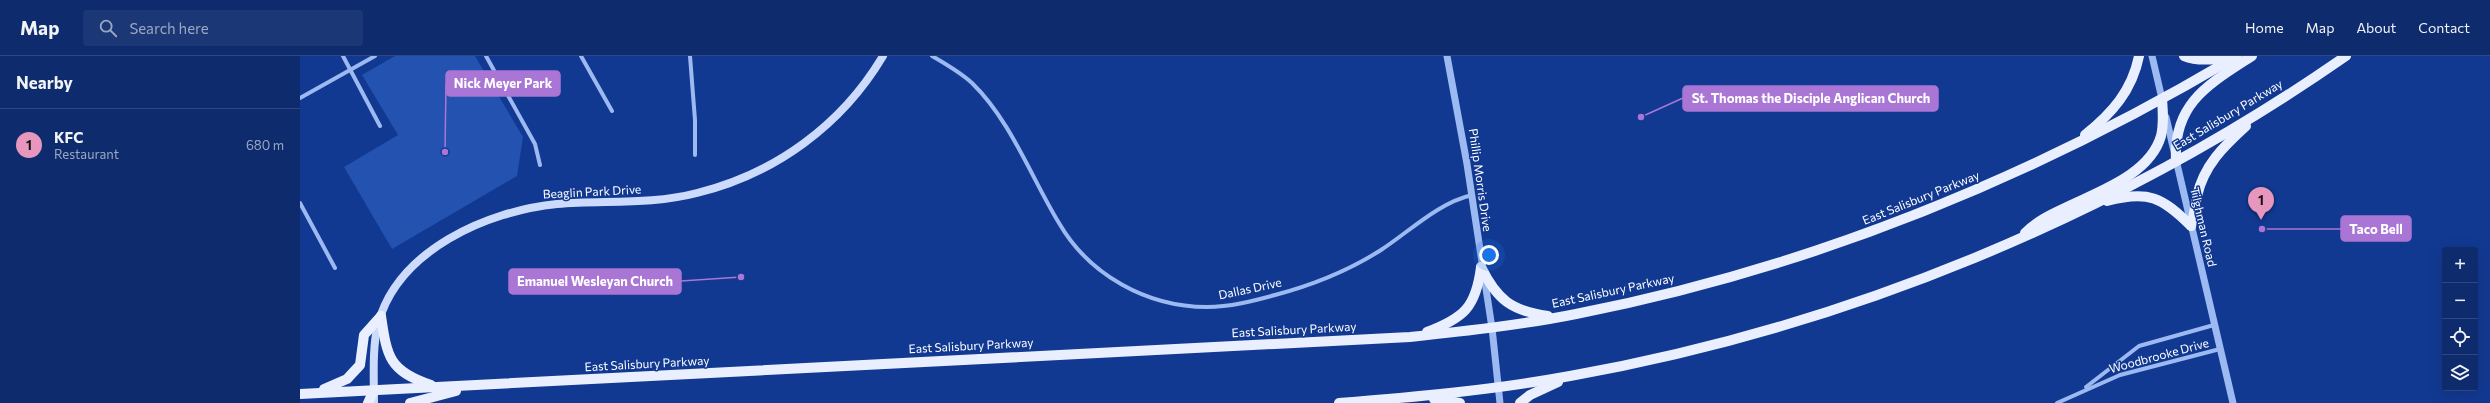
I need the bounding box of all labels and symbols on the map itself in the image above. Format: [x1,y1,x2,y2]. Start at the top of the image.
callout: Nick Meyer Park [446,71,560,96]
text: Nick Meyer Park [454,75,553,91]
street label: East Salisbury Parkway [2170,76,2285,152]
callout: St. Thomas the Disciple Anglican Church [1683,86,1938,111]
text: St. Thomas the Disciple Anglican Church [1692,90,1930,106]
street label: Phillip Morris Drive [1467,127,1495,232]
street label: East Salisbury Parkway [1860,167,1981,227]
street label: Beaglin Park Drive [542,181,642,201]
street label: Tilghman Road [2188,186,2220,268]
pin: 1 [2248,187,2274,220]
callout: Taco Bell [2341,216,2411,241]
text: Taco Bell [2349,221,2403,237]
your location [1479,245,1499,265]
callout: Emanuel Wesleyan Church [509,269,681,294]
street label: East Salisbury Parkway [1550,270,1675,310]
text: Emanuel Wesleyan Church [517,273,673,289]
street label: Dallas Drive [1217,274,1283,302]
street label: East Salisbury Parkway [1231,319,1357,339]
street label: East Salisbury Parkway [908,335,1034,355]
street label: Woodbrooke Drive [2107,335,2210,375]
street label: East Salisbury Parkway [584,353,710,373]

